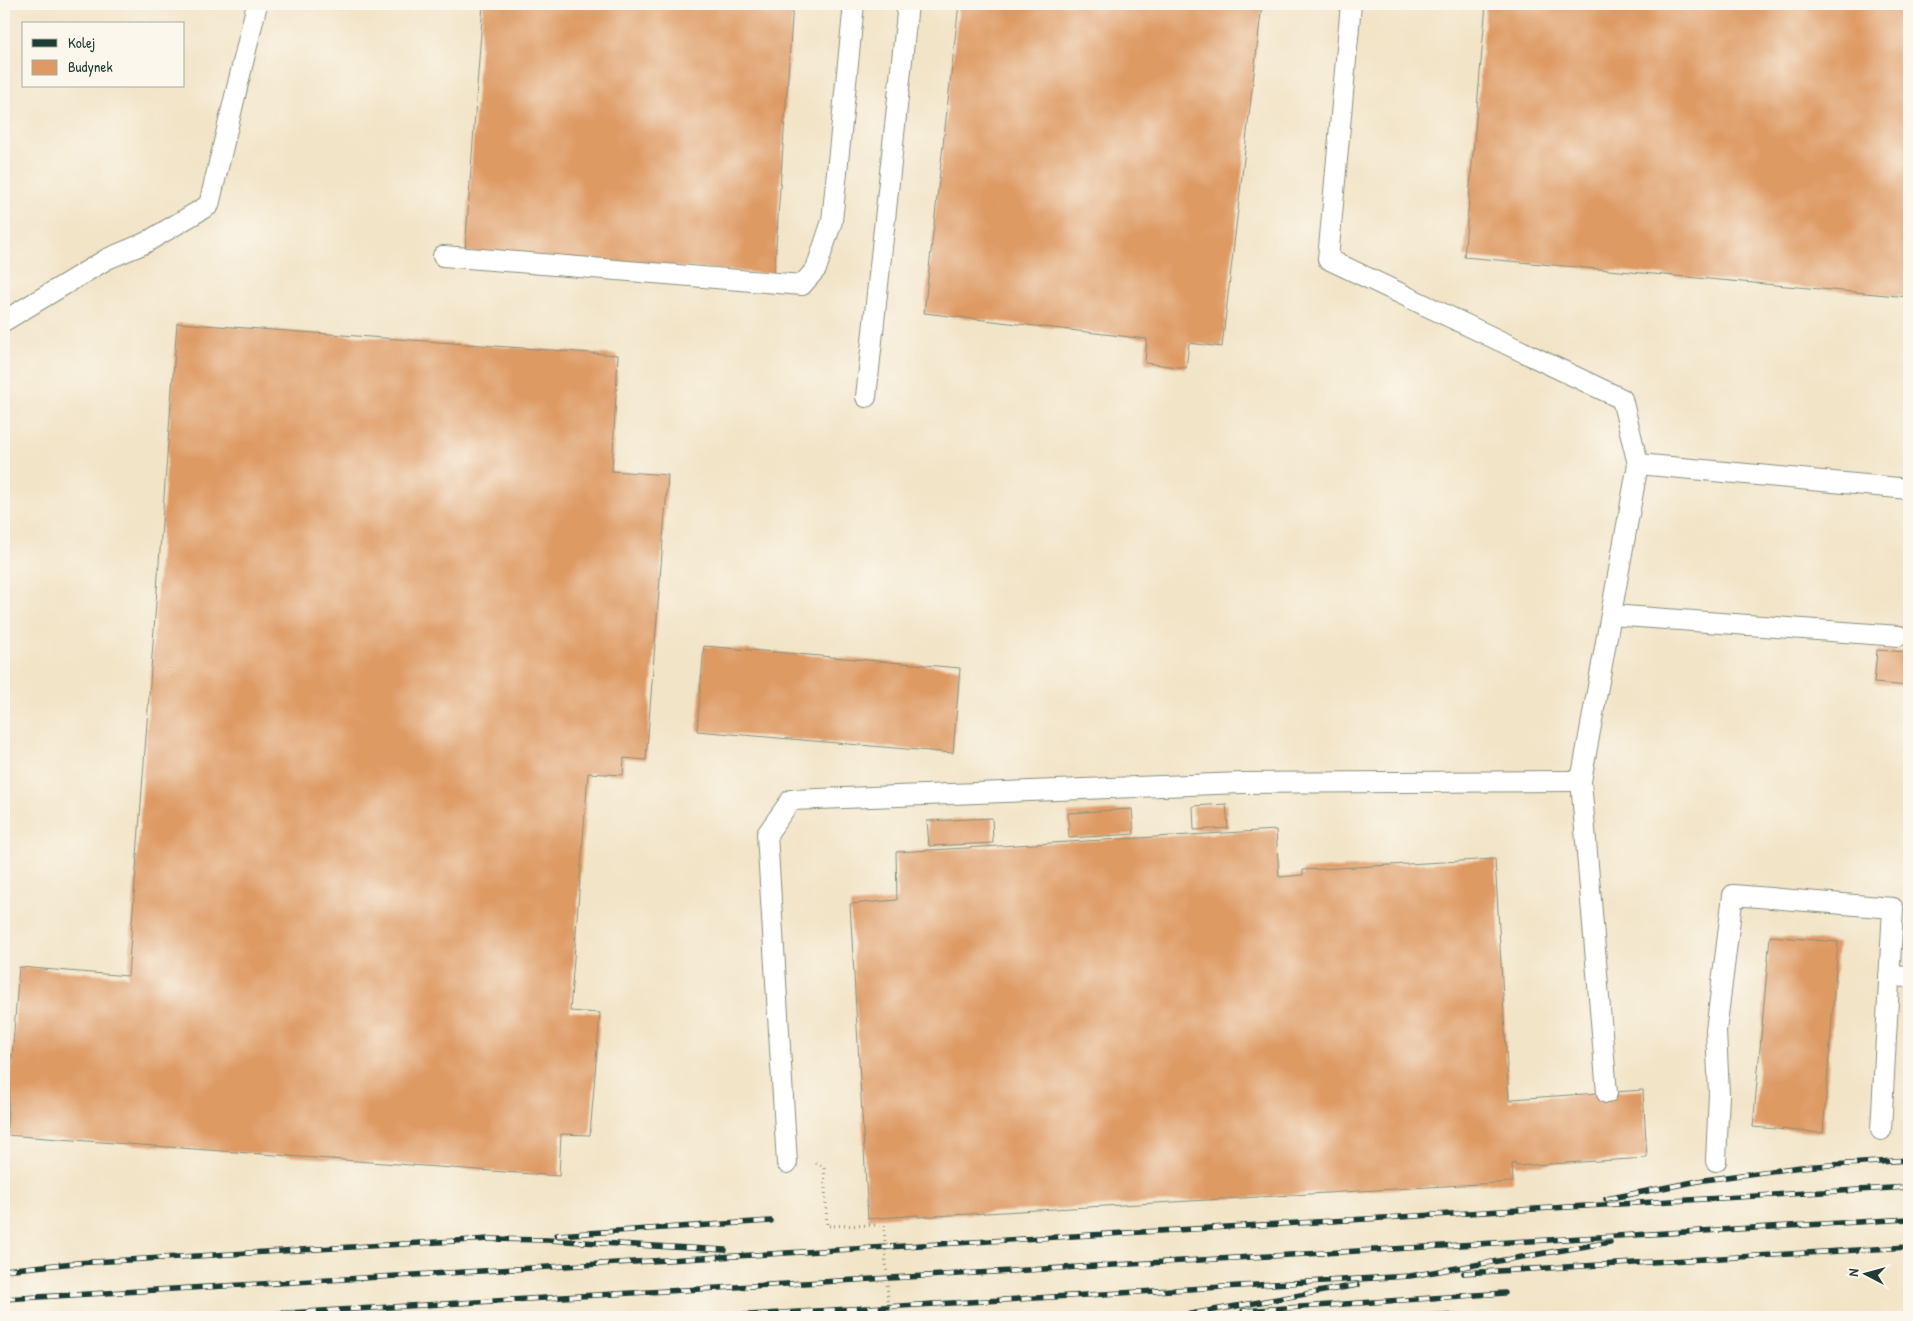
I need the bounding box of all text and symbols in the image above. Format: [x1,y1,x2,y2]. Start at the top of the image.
legend [22,22,185,88]
text: Kolej [68,32,95,53]
text: Budynek [68,56,113,77]
north arrow [1840,1248,1890,1298]
text: N [1843,1267,1862,1277]

